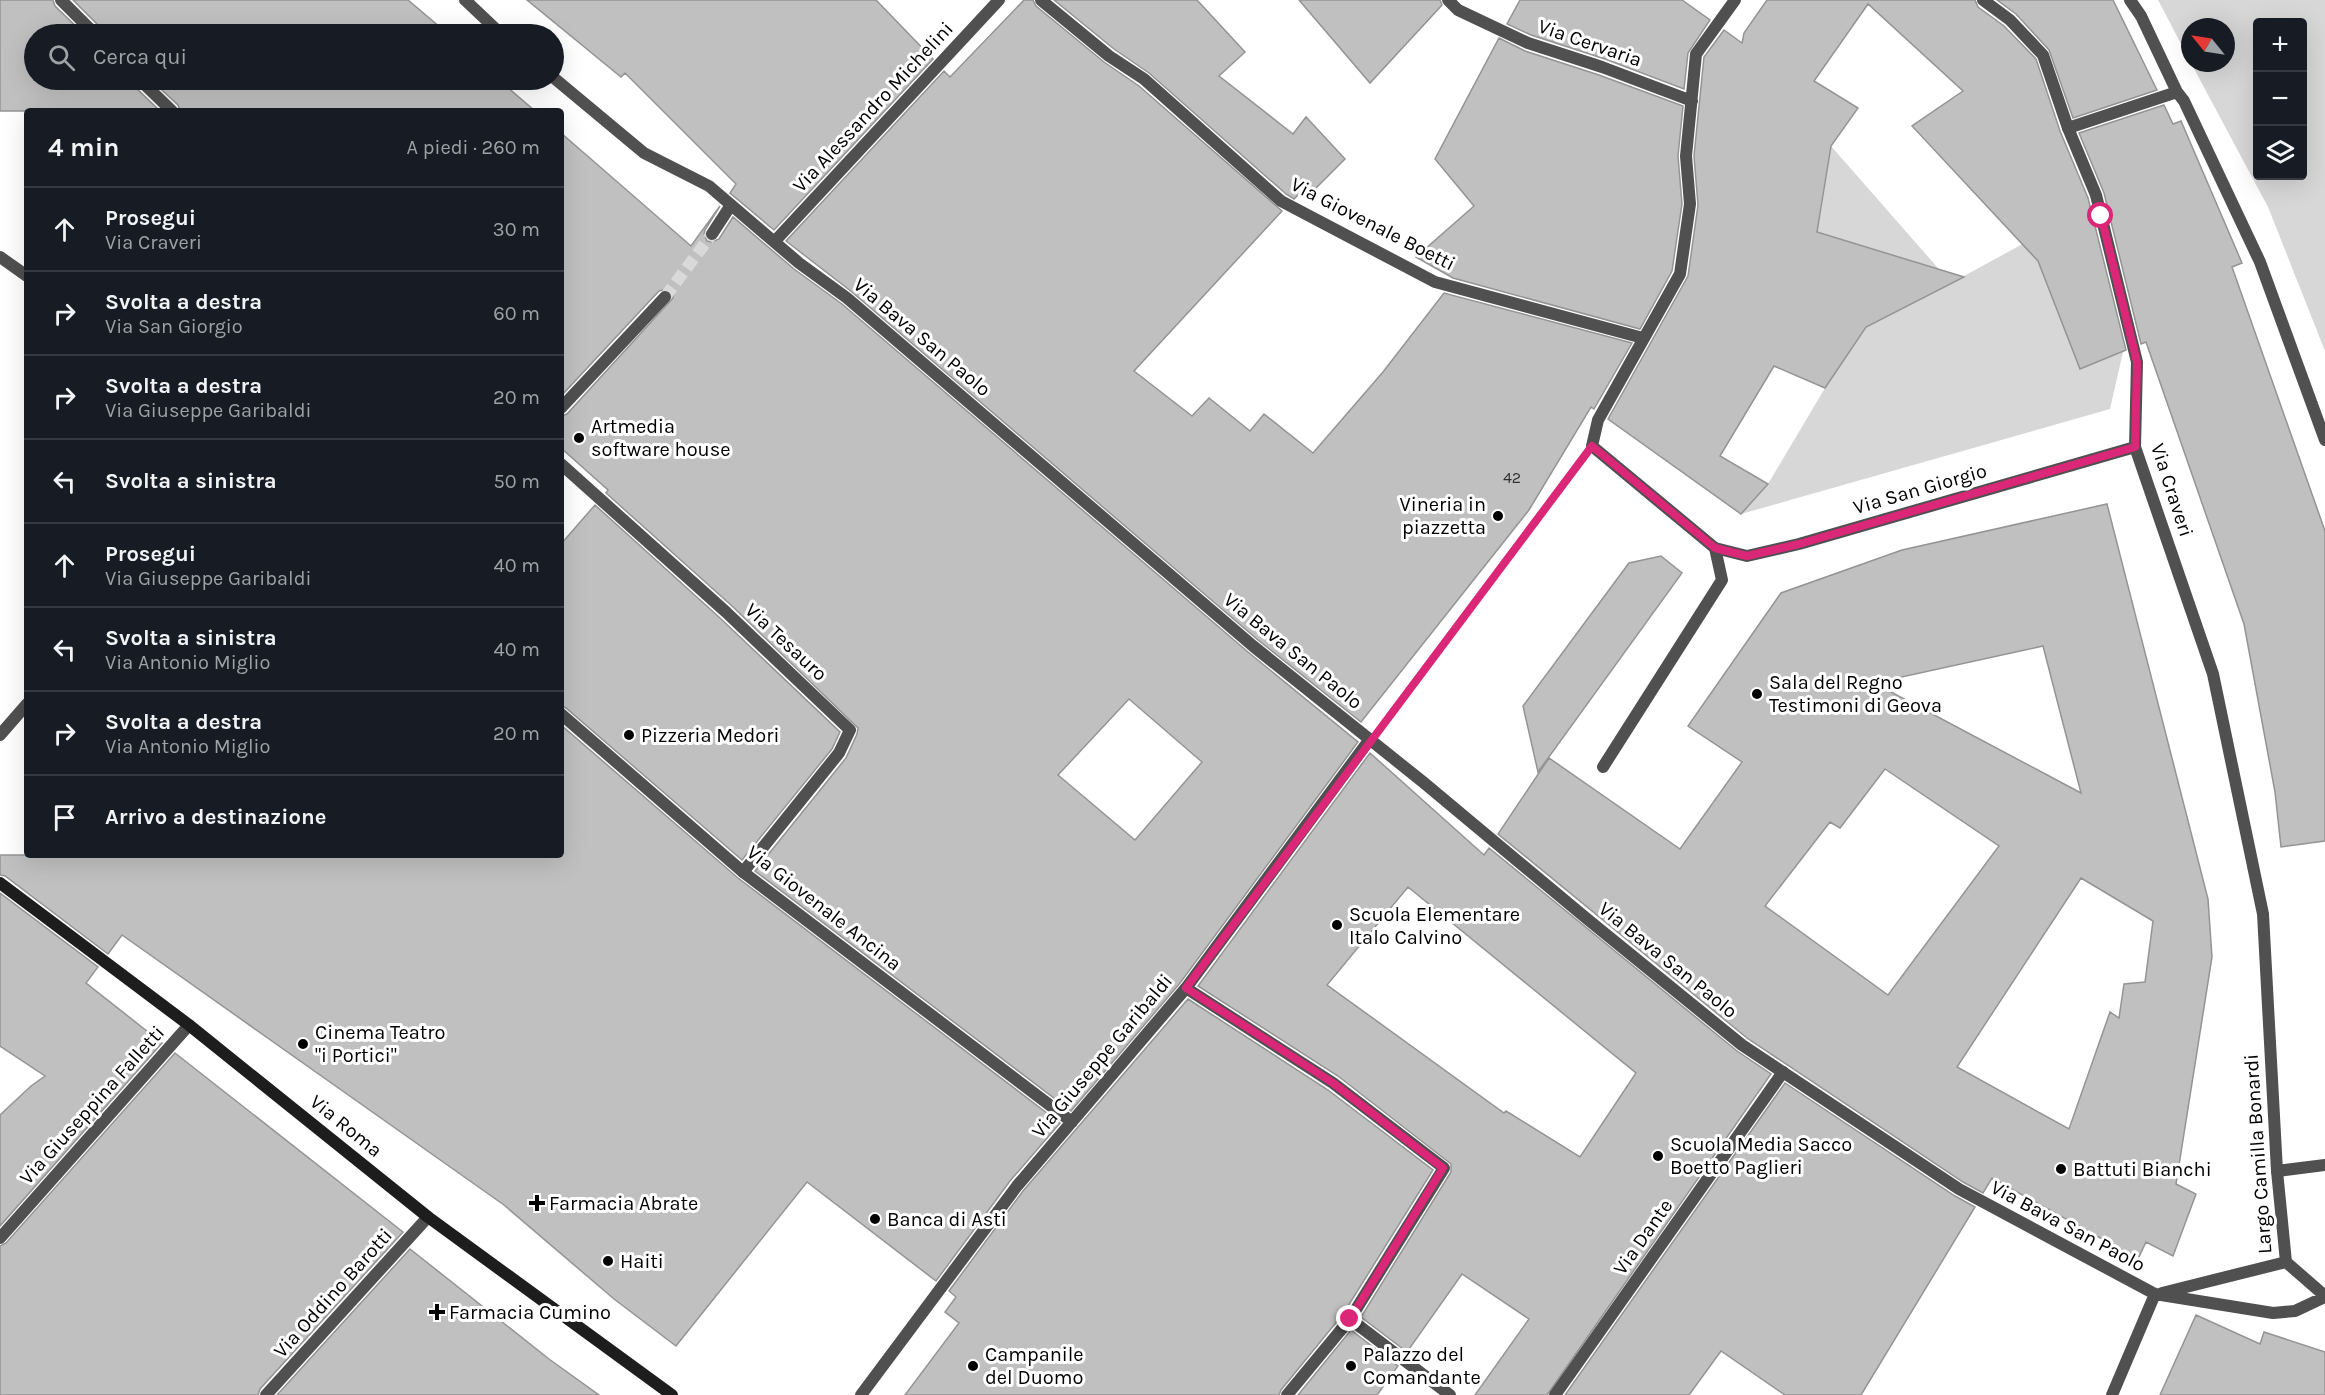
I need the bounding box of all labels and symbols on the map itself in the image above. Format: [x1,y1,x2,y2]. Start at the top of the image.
street label: Via Cervaria [1535,15,1645,71]
street label: Via Alessandro Michelini [788,17,958,197]
north arrow [2181,18,2235,72]
street label: Via Giovenale Boetti [1287,173,1459,275]
route start [2087,202,2113,228]
street label: Via Bava San Paolo [849,273,995,401]
place label: Artmedia software house [591,415,730,461]
marker: Artmedia software house [572,431,586,445]
street label: Via Craveri [2146,440,2198,540]
street label: Via San Giorgio [1851,459,1989,519]
house number: 42 [1503,468,1521,487]
place label: Vineria in piazzetta [1399,493,1486,539]
marker: Vineria in piazzetta [1491,509,1505,523]
street label: Via Bava San Paolo [1219,588,1367,714]
street label: Via Tesauro [740,598,832,686]
place label: Sala del Regno Testimoni di Geova [1769,671,1942,717]
marker: Sala del Regno Testimoni di Geova [1750,687,1764,701]
place label: Pizzeria Medori [641,724,779,747]
marker: Pizzeria Medori [622,728,636,742]
street label: Via Giovenale Ancina [742,841,906,975]
street label: Via Bava San Paolo [1594,897,1742,1023]
place label: Scuola Elementare Italo Calvino [1349,903,1520,949]
marker: Scuola Elementare Italo Calvino [1330,918,1344,932]
street label: Via Giuseppe Garibaldi [1027,970,1177,1142]
street label: Via Giuseppina Falletti [15,1021,169,1189]
place label: Cinema Teatro "i Portici" [315,1021,446,1067]
marker: Cinema Teatro "i Portici" [296,1037,310,1051]
street label: Largo Camilla Bonardi [2240,1053,2276,1255]
street label: Via Roma [305,1090,387,1162]
place label: Scuola Media Sacco Boetto Paglieri [1670,1133,1852,1179]
marker: Scuola Media Sacco Boetto Paglieri [1651,1149,1665,1163]
place label: Battuti Bianchi [2073,1158,2212,1181]
marker: Battuti Bianchi [2054,1162,2068,1176]
street label: Via Bava San Paolo [1987,1176,2149,1276]
place label: Farmacia Abrate [549,1192,698,1215]
street label: Via Dante [1609,1195,1677,1279]
marker: Farmacia Abrate [530,1196,544,1210]
place label: Banca di Asti [887,1208,1007,1231]
marker: Banca di Asti [868,1212,882,1226]
street label: Via Oddino Barotti [269,1224,397,1362]
place label: Haiti [620,1250,664,1273]
marker: Haiti [601,1254,615,1268]
place label: Farmacia Cumino [449,1301,611,1324]
marker: Farmacia Cumino [430,1305,444,1319]
route end [1336,1305,1362,1331]
place label: Campanile del Duomo [985,1343,1084,1389]
place label: Palazzo del Comandante [1363,1343,1481,1389]
marker: Campanile del Duomo [966,1359,980,1373]
marker: Palazzo del Comandante [1344,1359,1358,1373]

